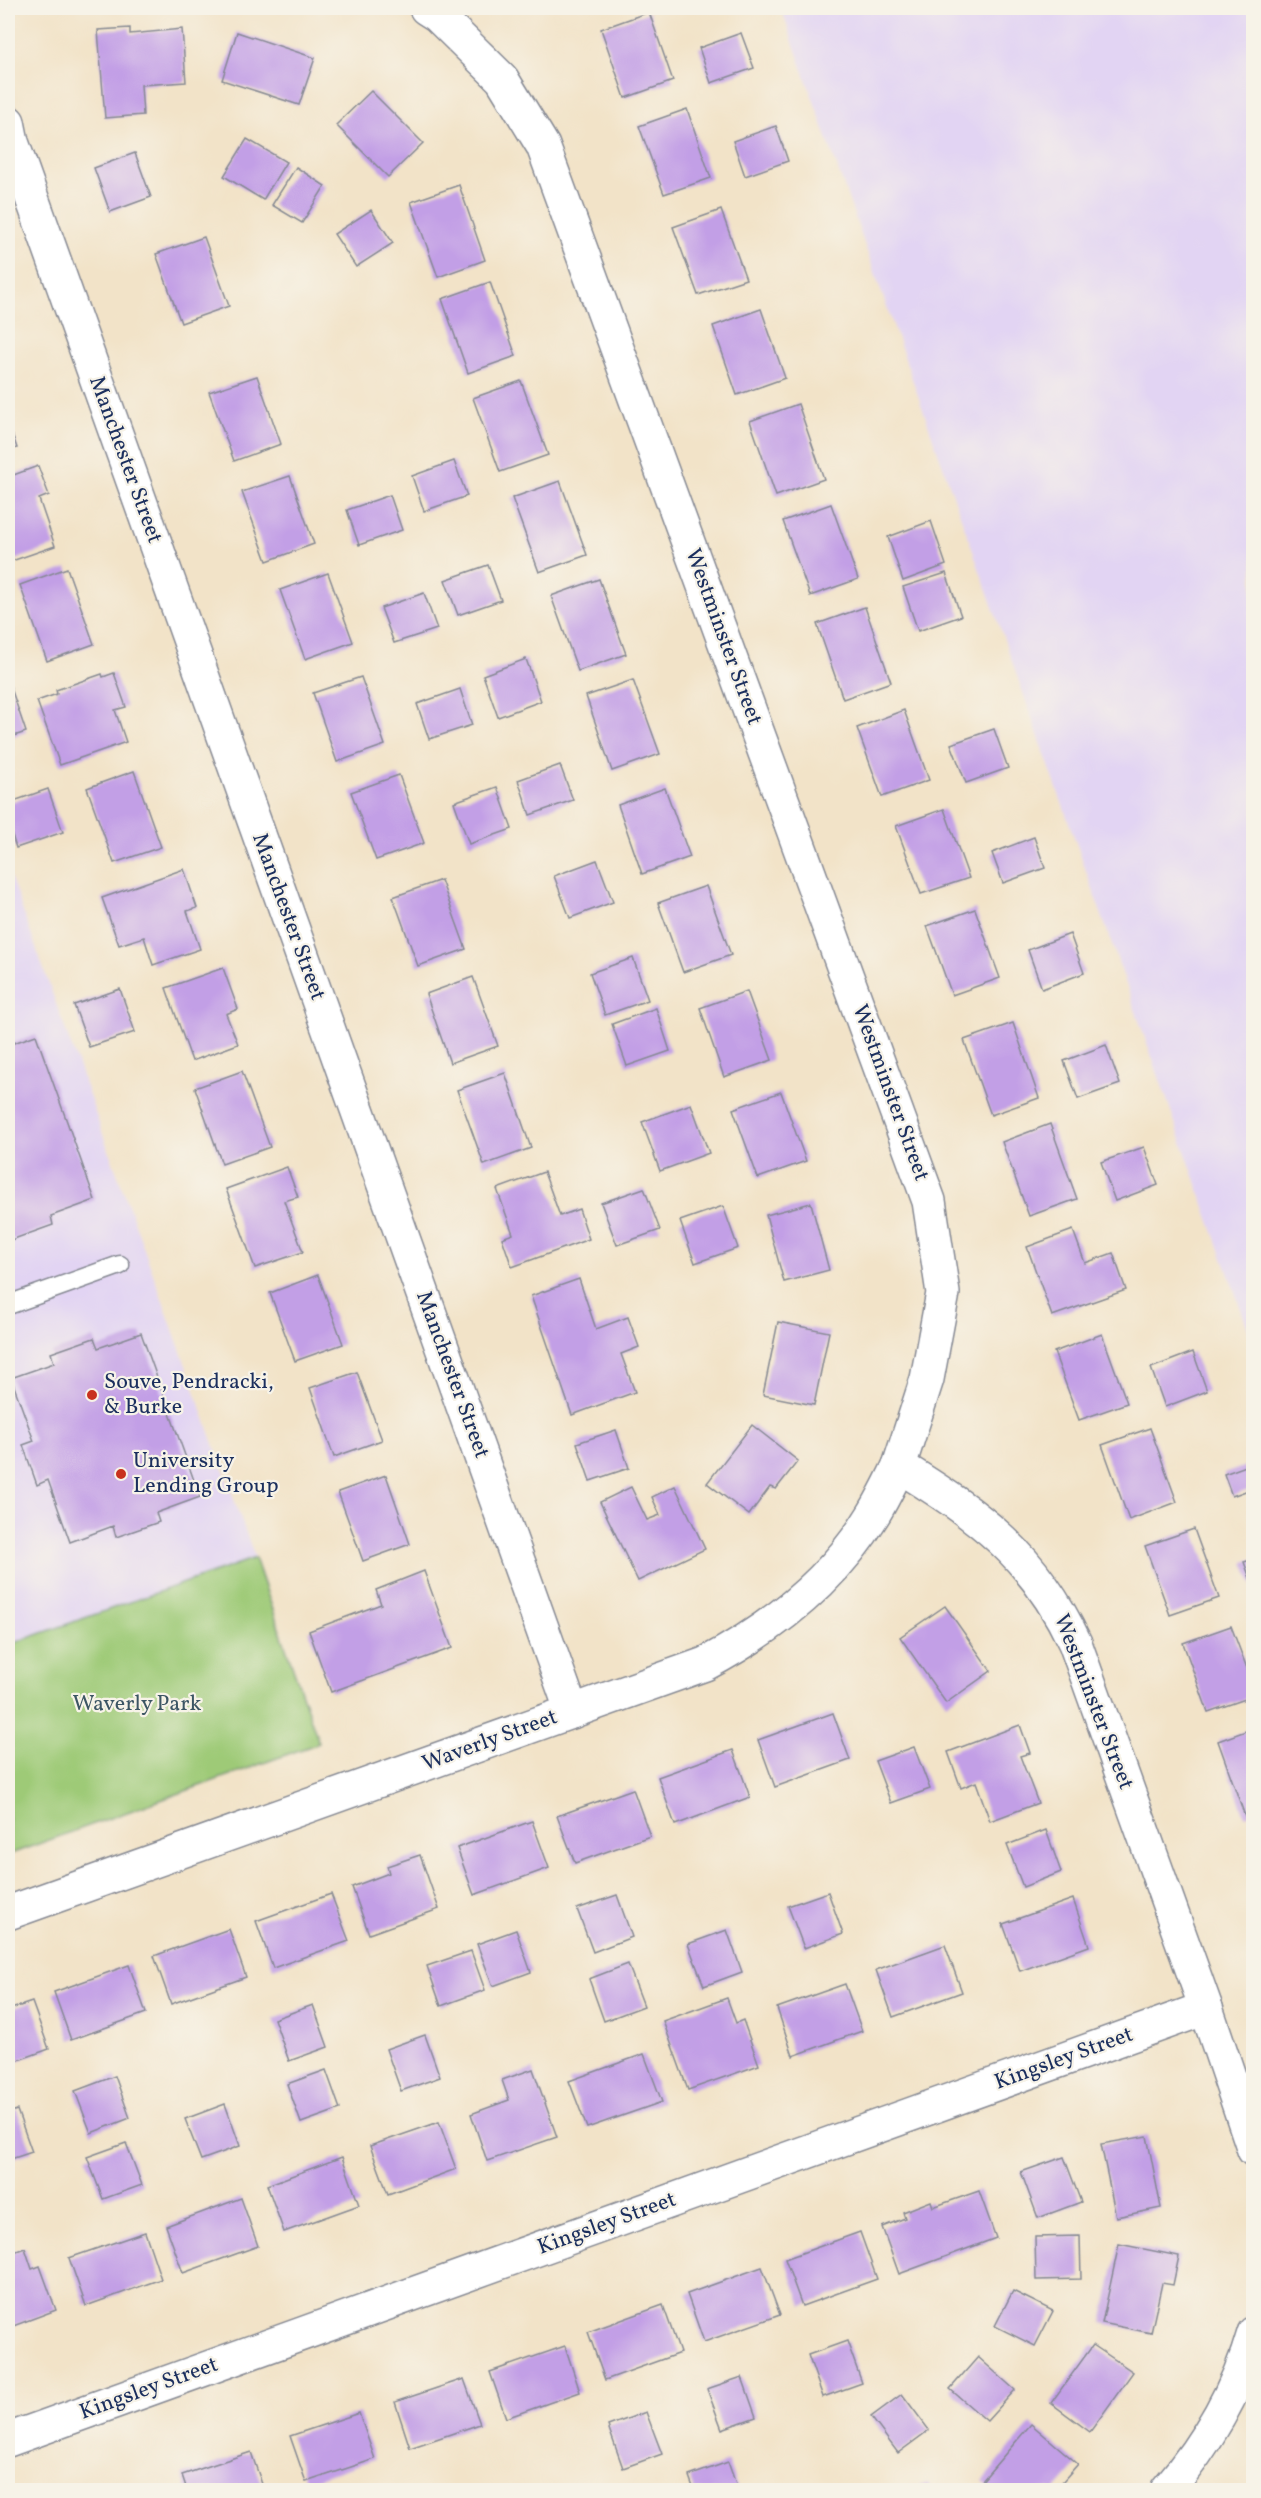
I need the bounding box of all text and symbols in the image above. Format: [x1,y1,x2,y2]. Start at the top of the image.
street label: Manchester Street [80,372,170,548]
street label: Westminster Street [677,544,769,730]
street label: Manchester Street [243,829,333,1005]
street label: Westminster Street [844,1000,936,1186]
street label: Manchester Street [407,1287,497,1463]
place label: Souve, Pendracki, & Burke [104,1367,274,1423]
marker: Souve, Pendracki, & Burke [85,1388,99,1402]
place label: University Lending Group [133,1446,279,1502]
marker: University Lending Group [114,1467,128,1481]
street label: Westminster Street [1045,1610,1141,1795]
park label: Waverly Park [72,1689,202,1720]
street label: Waverly Street [418,1702,562,1780]
street label: Kingsley Street [990,2019,1138,2098]
street label: Kingsley Street [533,2184,681,2263]
street label: Kingsley Street [75,2349,223,2428]

